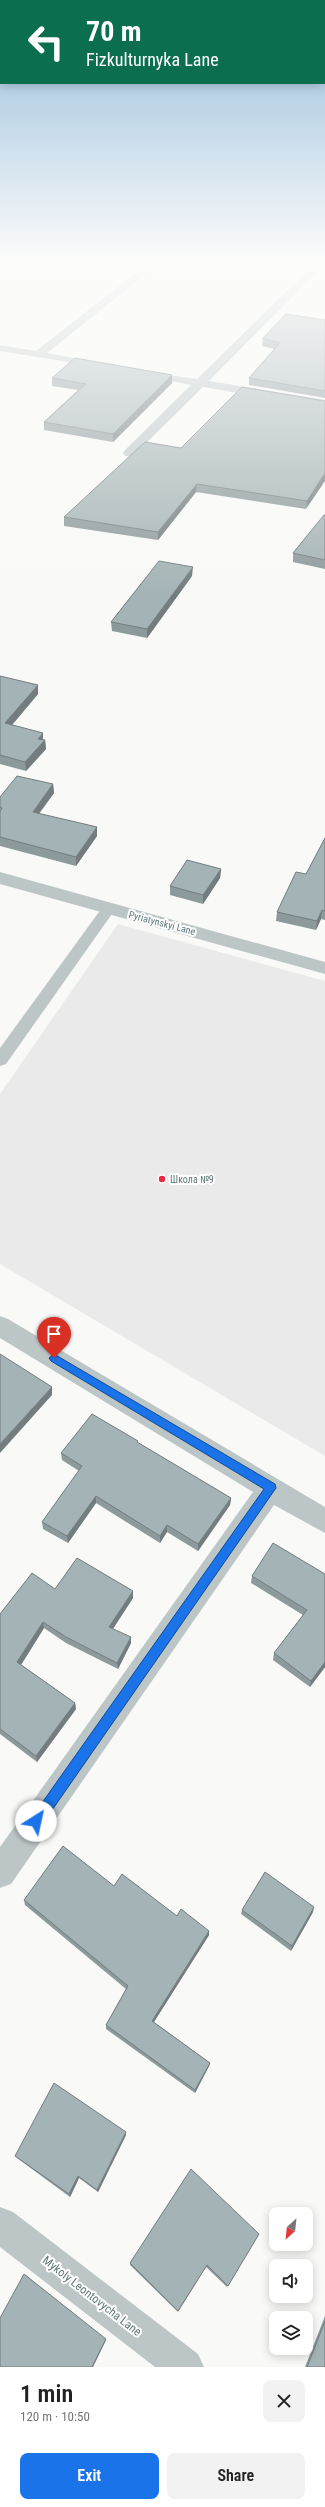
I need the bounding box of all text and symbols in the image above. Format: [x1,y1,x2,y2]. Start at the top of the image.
text: 70 m [86,15,142,48]
icon: left [20,16,72,68]
text: Fizkulturnyka Lane [86,49,219,70]
street label: Pyriatynskyi Lane [127,909,197,937]
marker: Школа №9 [157,1174,167,1184]
place label: Школа №9 [170,1174,214,1185]
pin [37,1317,71,1358]
icon: arrive [43,1323,65,1345]
position arrow [15,1800,57,1842]
north arrow [269,2207,313,2251]
map controls [269,2207,313,2355]
street label: Mykoly Leontovycha Lane [40,2253,144,2339]
button: sound [269,2259,313,2303]
button: layers [269,2311,313,2355]
text: 1 min [20,2380,73,2408]
button: close [263,2380,305,2422]
text: 120 m · 10:50 [20,2409,90,2424]
button: Exit [20,2453,159,2499]
button: Share [167,2453,305,2499]

